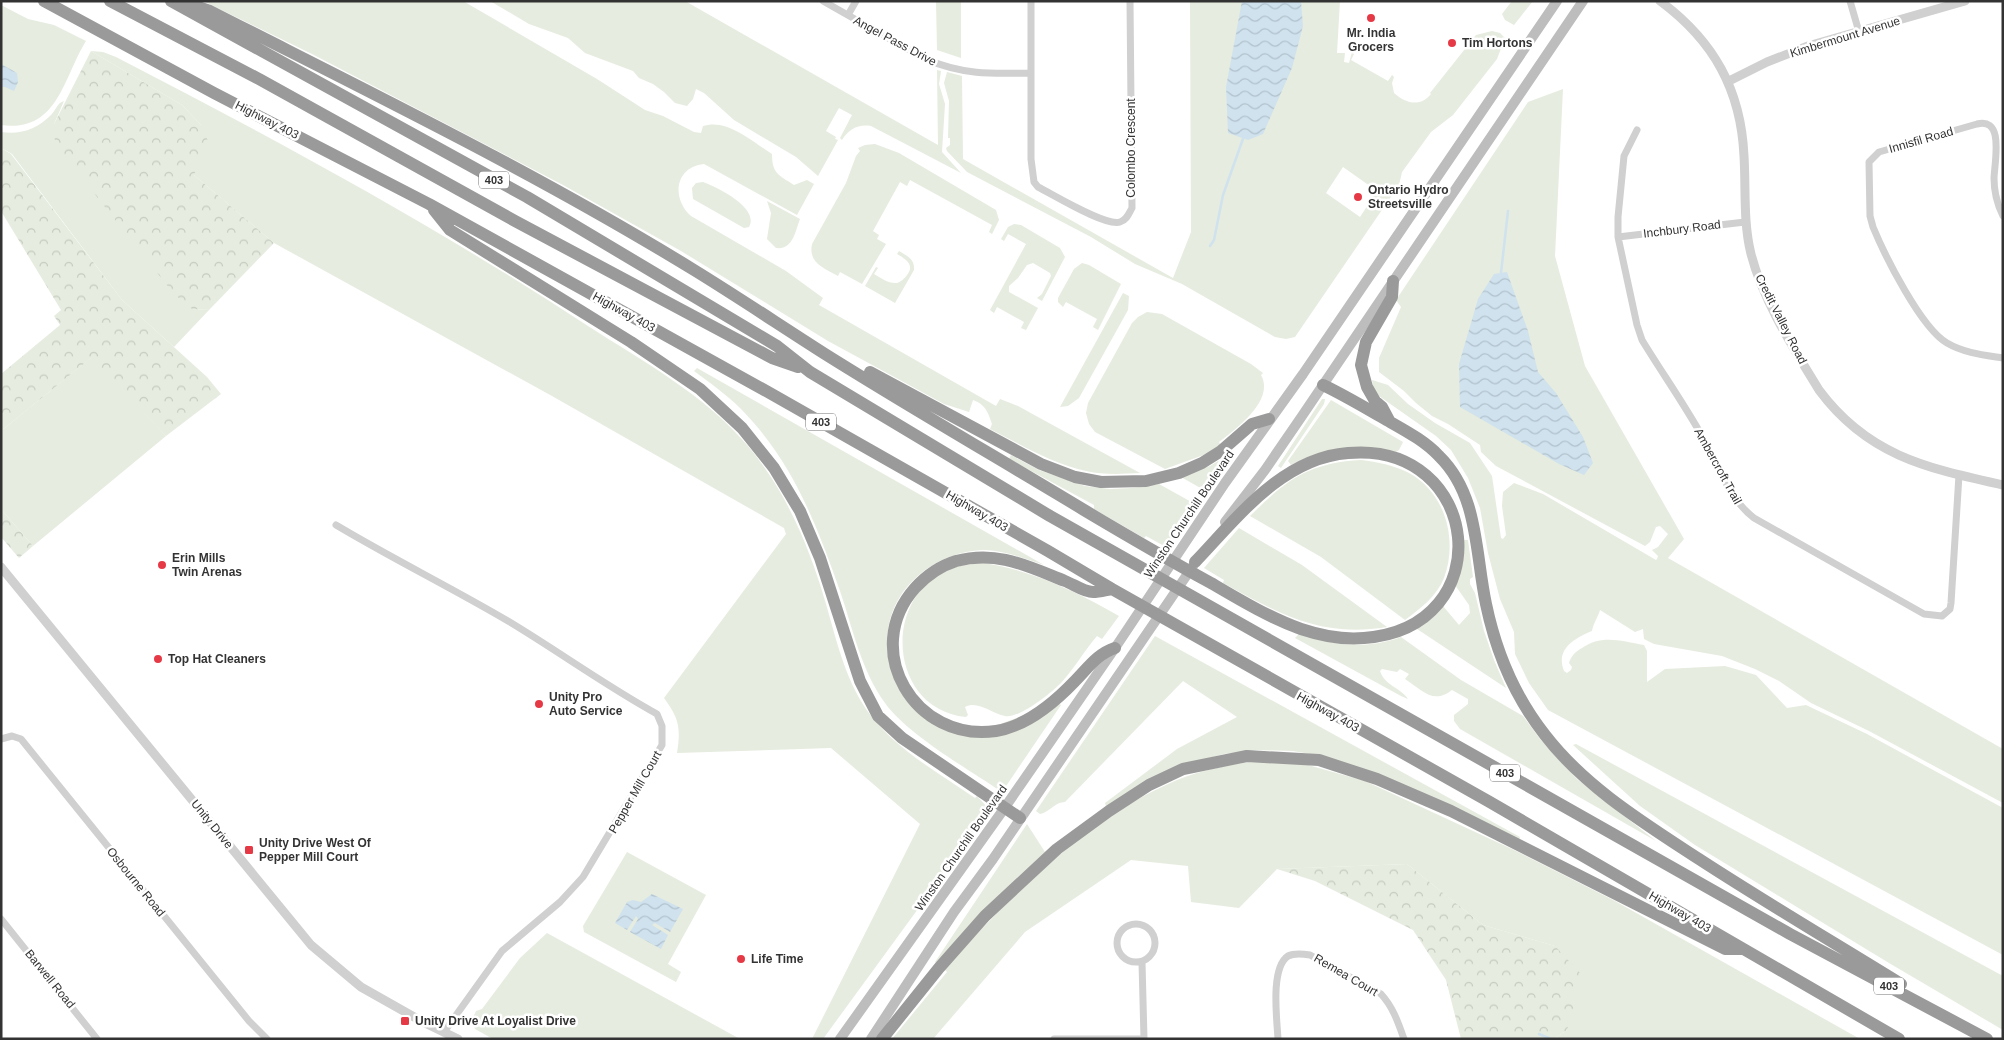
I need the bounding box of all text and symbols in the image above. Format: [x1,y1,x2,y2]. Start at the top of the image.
marker: Mr. India Grocers [1365,12,1377,24]
street label: Angel Pass Drive [851,13,939,69]
street label: Kimbermount Avenue [1788,13,1902,60]
place label: Mr. India Grocers [1347,26,1396,54]
place label: Tim Hortons [1462,36,1533,50]
marker: Tim Hortons [1446,37,1458,49]
street label: Highway 403 [233,98,301,142]
street label: Colombo Crescent [1124,98,1138,198]
street label: Innisfil Road [1887,124,1955,156]
road number: 403 [479,172,509,188]
place label: Ontario Hydro Streetsville [1368,183,1449,211]
marker: Ontario Hydro Streetsville [1352,191,1364,203]
street label: Inchbury Road [1642,217,1722,241]
street label: Credit Valley Road [1752,272,1810,366]
street label: Highway 403 [590,289,658,335]
road number: 403 [806,414,836,431]
street label: Ambercroft Trail [1691,426,1745,506]
street label: Winston Churchill Boulevard [1141,448,1237,580]
street label: Highway 403 [943,488,1011,535]
place label: Erin Mills Twin Arenas [172,551,242,579]
marker: Erin Mills Twin Arenas [156,559,168,571]
place label: Top Hat Cleaners [168,652,266,666]
marker: Top Hat Cleaners [152,653,164,665]
street label: Highway 403 [1294,689,1362,735]
place label: Unity Pro Auto Service [549,690,623,718]
marker: Unity Pro Auto Service [533,698,545,710]
street label: Pepper Mill Court [606,748,665,836]
road number: 403 [1490,764,1520,781]
street label: Winston Churchill Boulevard [912,782,1010,914]
street label: Unity Drive [188,797,236,851]
place label: Unity Drive West Of Pepper Mill Court [259,836,372,864]
marker: Unity Drive West Of Pepper Mill Court [243,844,255,856]
street label: Osbourne Road [104,845,168,919]
street label: Highway 403 [1646,889,1714,936]
street label: Barwell Road [22,947,78,1011]
street label: Remea Court [1312,951,1381,999]
place label: Life Time [751,952,804,966]
marker: Life Time [735,953,747,965]
road number: 403 [1874,978,1904,994]
place label: Unity Drive At Loyalist Drive [415,1014,576,1028]
marker: Unity Drive At Loyalist Drive [399,1015,411,1027]

